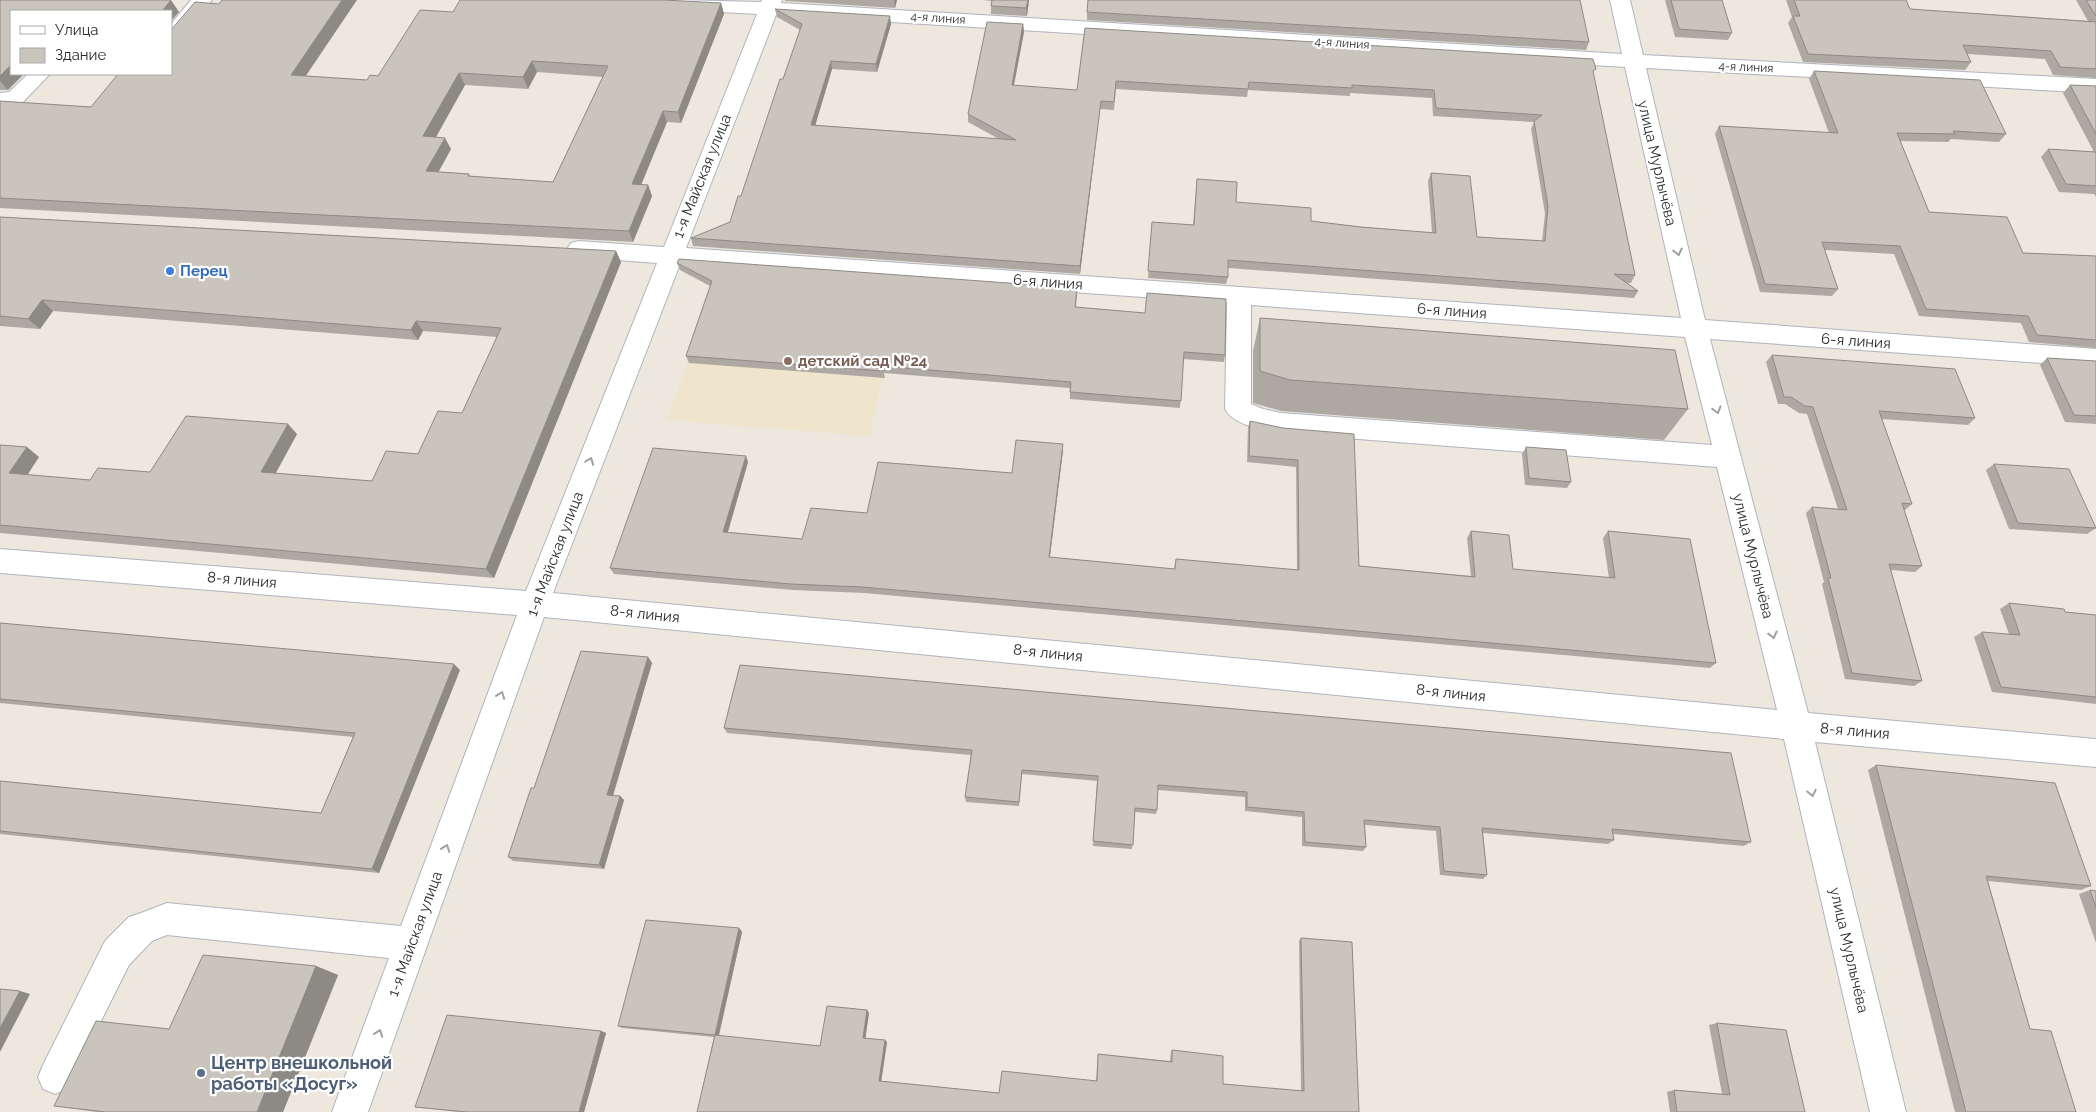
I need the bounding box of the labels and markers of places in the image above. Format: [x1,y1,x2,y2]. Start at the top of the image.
place label: Перец [180,262,228,280]
marker: Перец [164,265,176,277]
place label: детский сад №24 [798,352,928,370]
marker: детский сад №24 [782,355,794,367]
place label: Центр внешкольной работы «Досуг» [211,1052,392,1094]
marker: Центр внешкольной работы «Досуг» [195,1067,207,1079]

